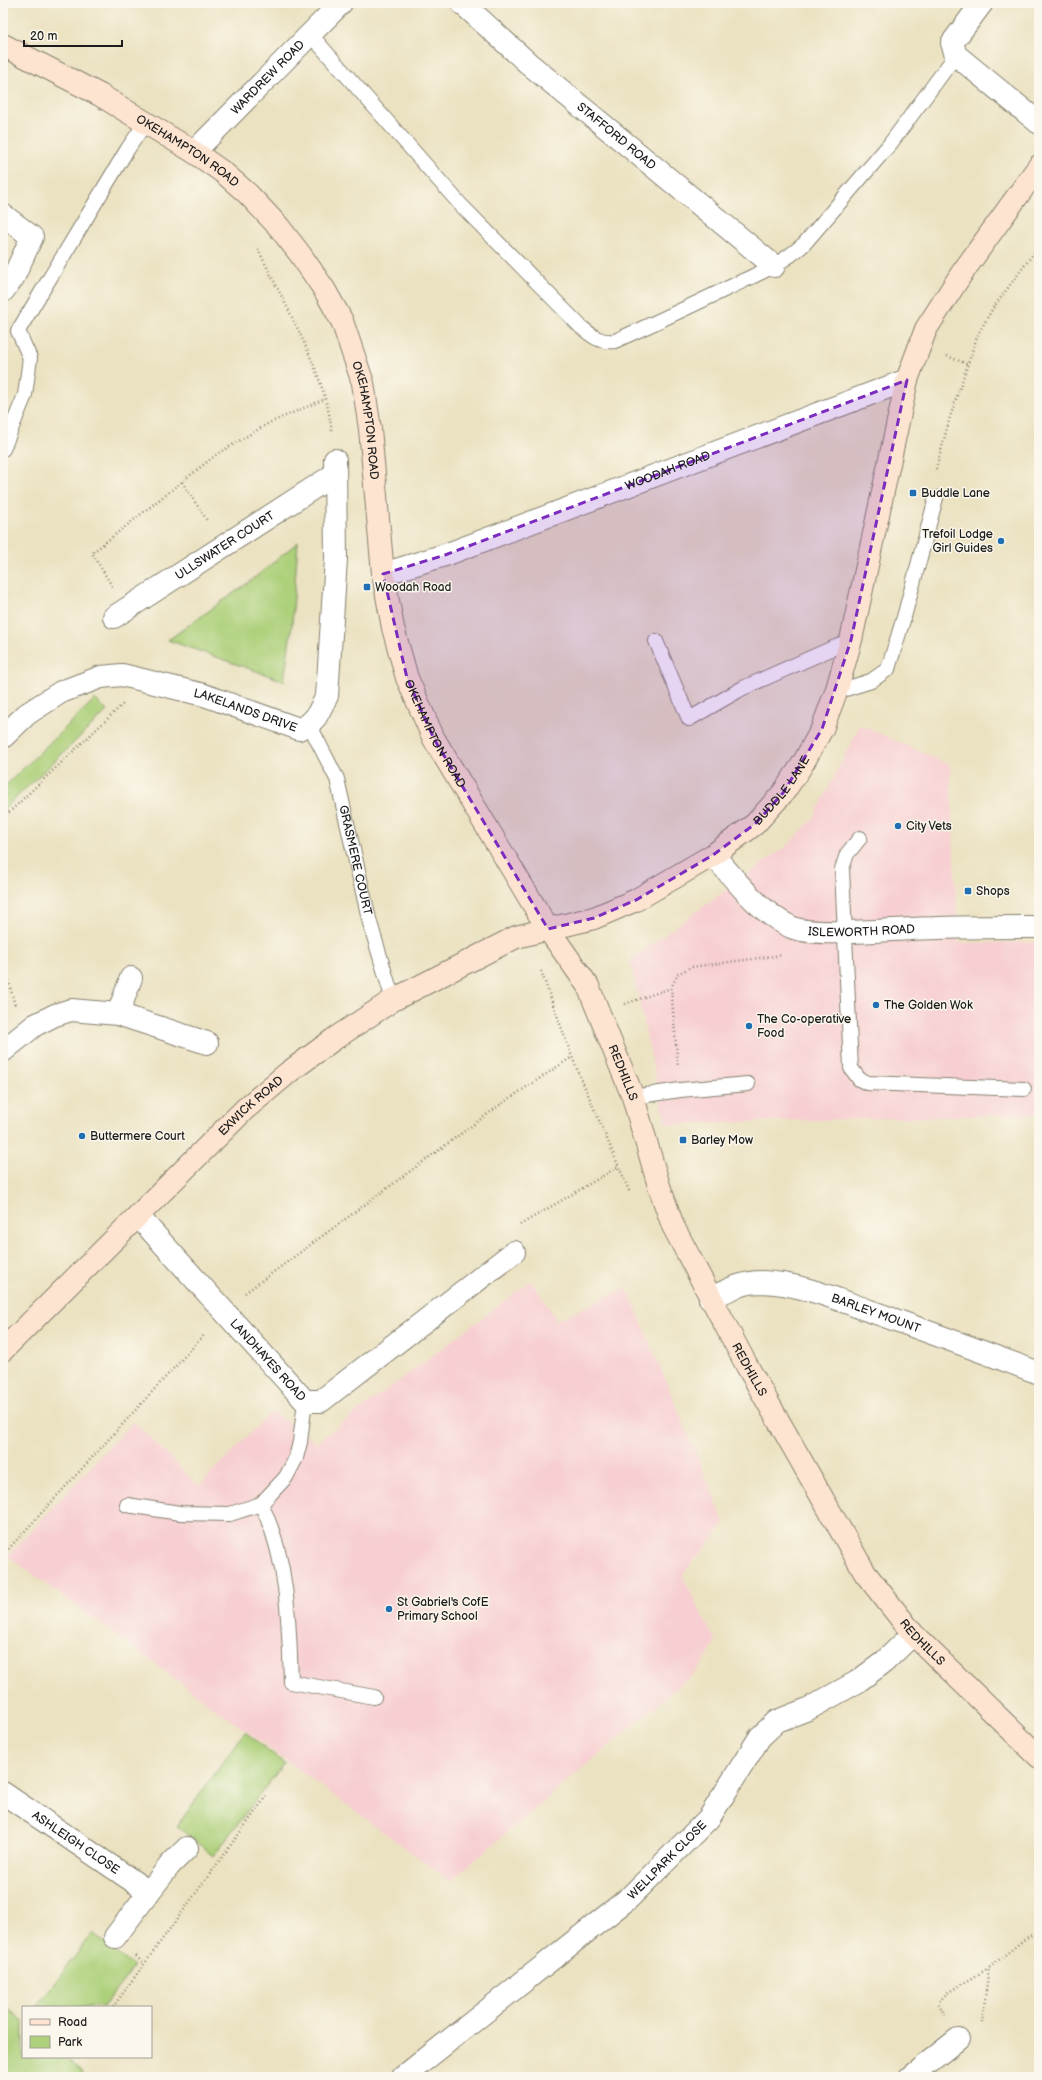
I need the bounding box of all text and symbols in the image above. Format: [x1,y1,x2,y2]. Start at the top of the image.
scale bar [24,22,122,48]
text: 20 m [30,29,57,44]
street label: WARDREW ROAD [228,37,308,118]
street label: STAFFORD ROAD [574,99,659,173]
street label: OKEHAMPTON ROAD [134,111,242,190]
street label: OKEHAMPTON ROAD [349,359,382,481]
street label: WOODAH ROAD [623,448,713,494]
place label: Buddle Lane [921,486,990,501]
marker: Buddle Lane [908,488,918,498]
street label: ULLSWATER COURT [172,507,278,583]
place label: Trefoil Lodge Girl Guides [922,527,993,556]
marker: Trefoil Lodge Girl Guides [996,536,1006,546]
place label: Woodah Road [375,580,452,595]
marker: Woodah Road [362,582,372,592]
street label: OKEHAMPTON ROAD [401,677,469,791]
street label: LAKELANDS DRIVE [192,685,299,735]
street label: BUDDLE LANE [750,753,813,828]
street label: GRASMERE COURT [336,804,376,917]
place label: City Vets [906,819,952,834]
marker: City Vets [893,821,903,831]
place label: Shops [976,884,1010,899]
marker: Shops [963,886,973,896]
street label: ISLEWORTH ROAD [807,921,915,940]
place label: The Golden Wok [884,998,973,1013]
marker: The Golden Wok [871,1000,881,1010]
place label: The Co-operative Food [757,1012,851,1041]
marker: The Co-operative Food [744,1021,754,1031]
street label: REDHILLS [605,1043,641,1103]
street label: EXWICK ROAD [215,1072,286,1139]
place label: Buttermere Court [90,1129,185,1144]
marker: Buttermere Court [77,1131,87,1141]
place label: Barley Mow [691,1133,753,1148]
marker: Barley Mow [678,1135,688,1145]
street label: BARLEY MOUNT [829,1290,924,1336]
street label: LANDHAYES ROAD [227,1316,309,1405]
street label: REDHILLS [729,1340,770,1399]
place label: St Gabriel's CofE Primary School [397,1595,489,1624]
marker: St Gabriel's CofE Primary School [384,1604,394,1614]
street label: REDHILLS [897,1616,948,1669]
street label: ASHLEIGH CLOSE [29,1807,122,1877]
street label: WELLPARK CLOSE [624,1817,710,1903]
legend [22,2006,152,2058]
text: Road [58,2015,87,2030]
text: Park [58,2035,82,2050]

